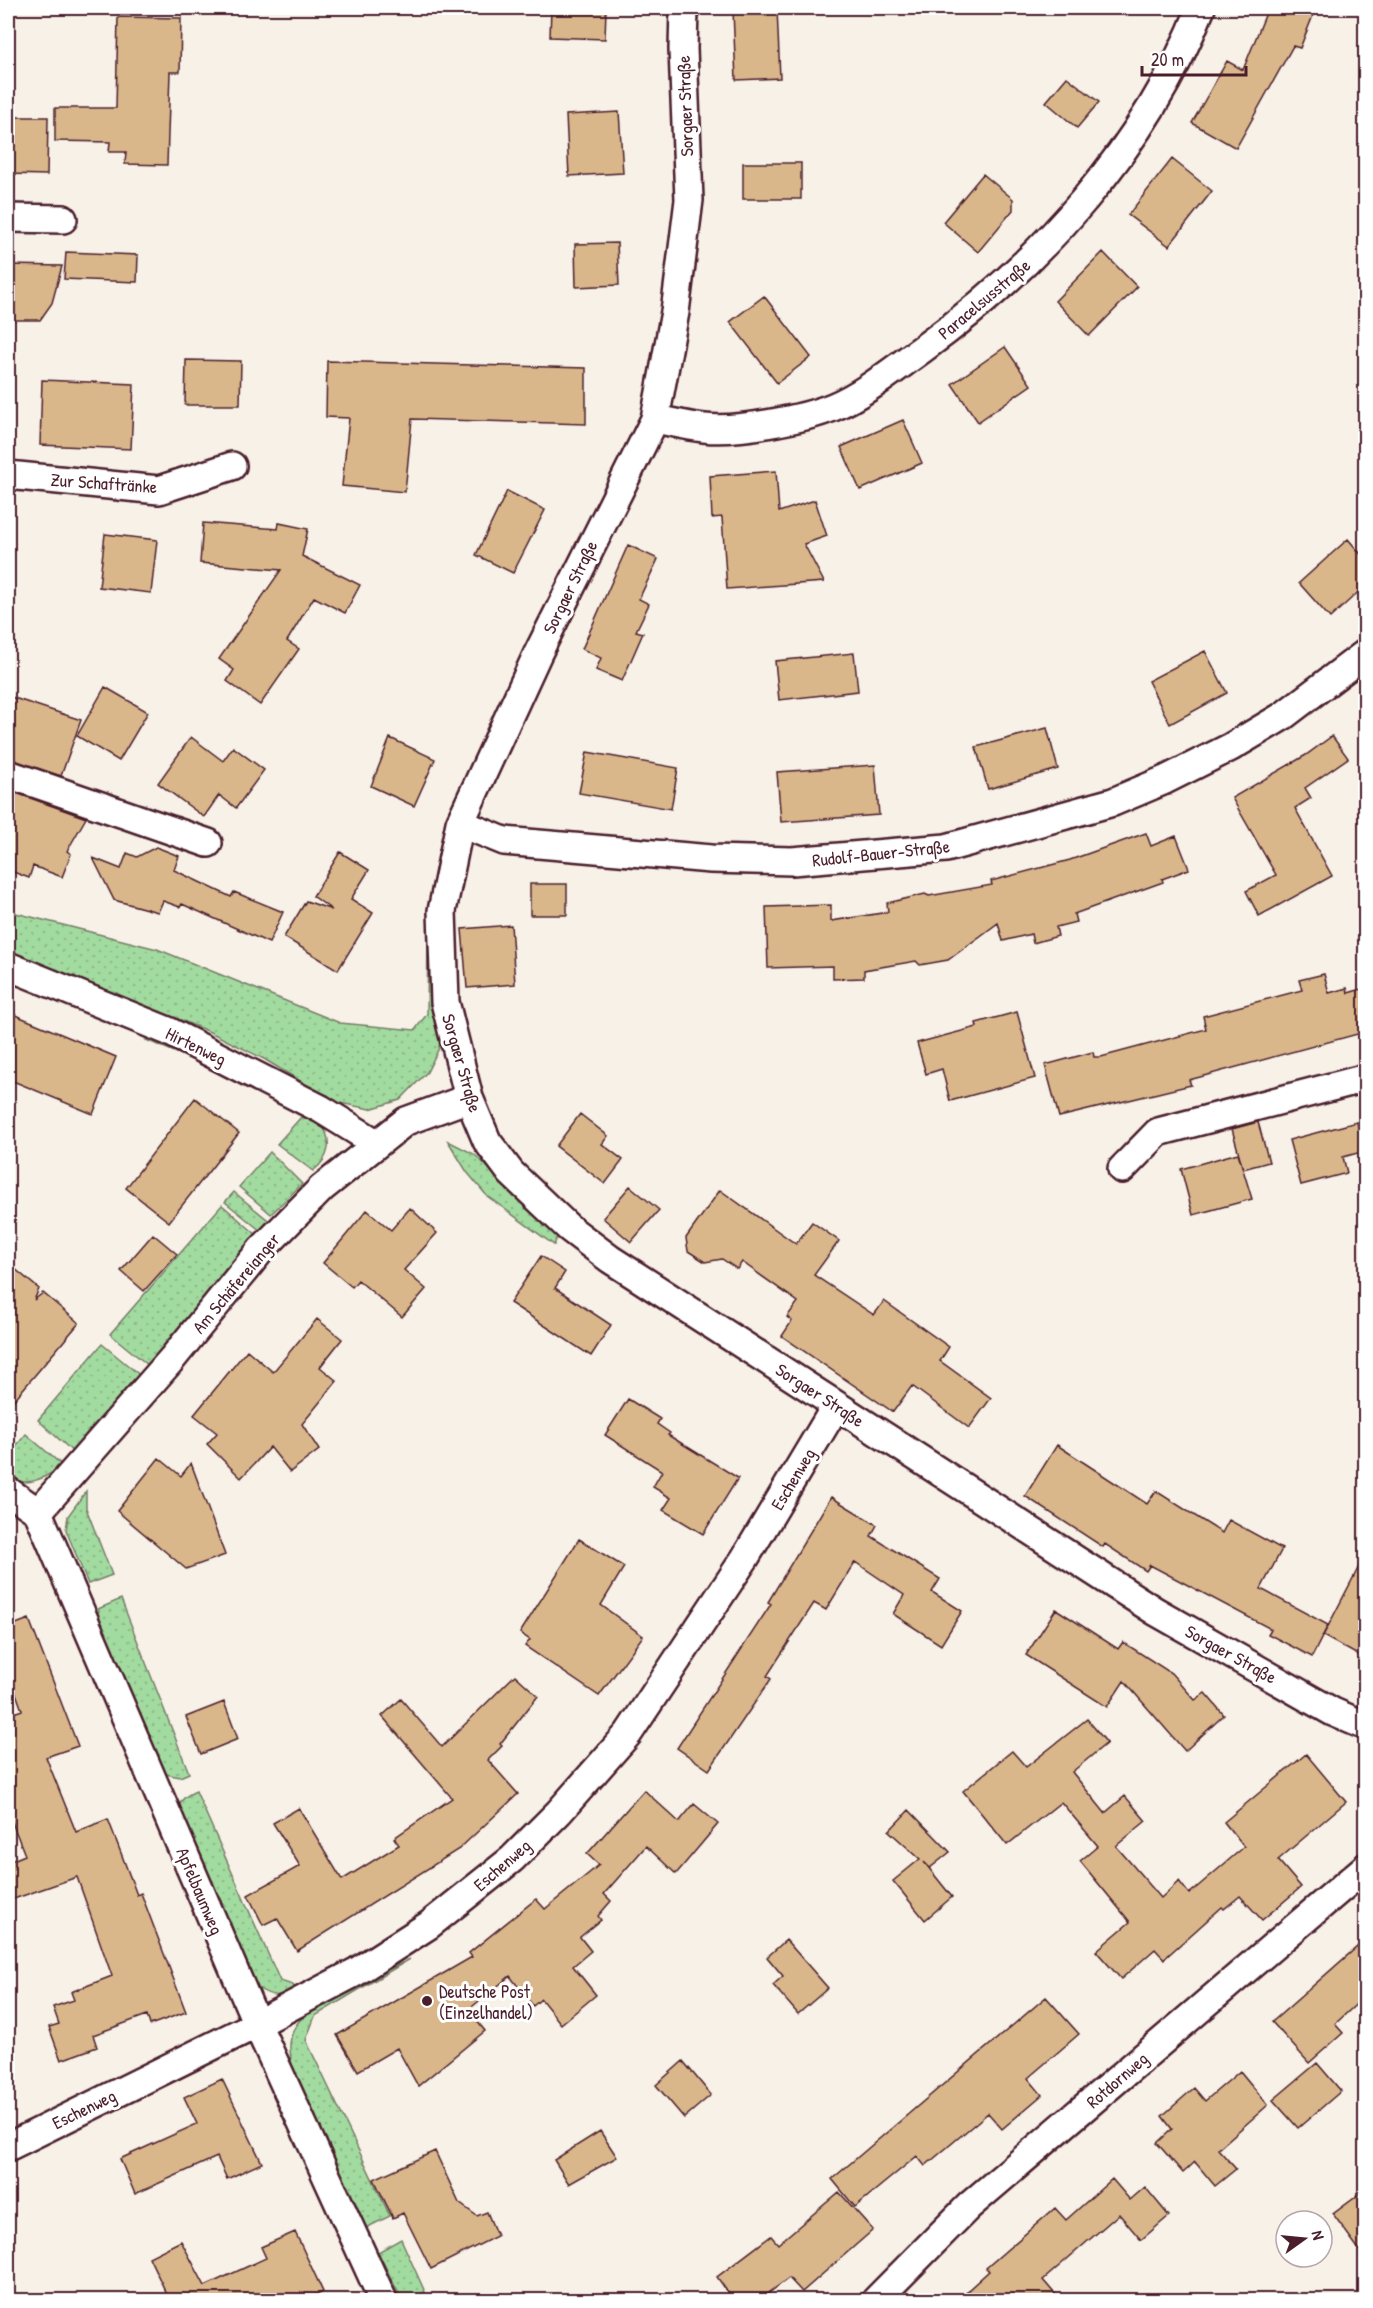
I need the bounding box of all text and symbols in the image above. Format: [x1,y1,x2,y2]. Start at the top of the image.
scale bar [1142,39,1246,77]
text: 20 m [1151,47,1184,72]
street label: Sorgaer Straße [671,55,699,157]
street label: Paracelsusstraße [932,253,1036,345]
street label: Zur Schaftränke [50,467,158,499]
street label: Sorgaer Straße [537,536,603,638]
street label: Rudolf-Bauer-Straße [811,833,951,873]
street label: Sorgaer Straße [436,1011,488,1115]
street label: Hirtenweg [162,1021,230,1071]
street label: Am Schäfereianger [187,1227,285,1339]
street label: Sorgaer Straße [771,1357,869,1433]
street label: Eschenweg [765,1443,821,1515]
street label: Sorgaer Straße [1181,1619,1281,1689]
street label: Eschenweg [468,1833,536,1897]
street label: Apfelbaumweg [170,1844,230,1938]
place label: Deutsche Post (Einzelhandel) [439,1979,533,2025]
marker: Deutsche Post (Einzelhandel) [420,1994,434,2008]
street label: Rotdornweg [1081,2046,1153,2114]
street label: Eschenweg [48,2083,120,2135]
north arrow [1274,2209,1334,2269]
text: N [1307,2228,1330,2243]

